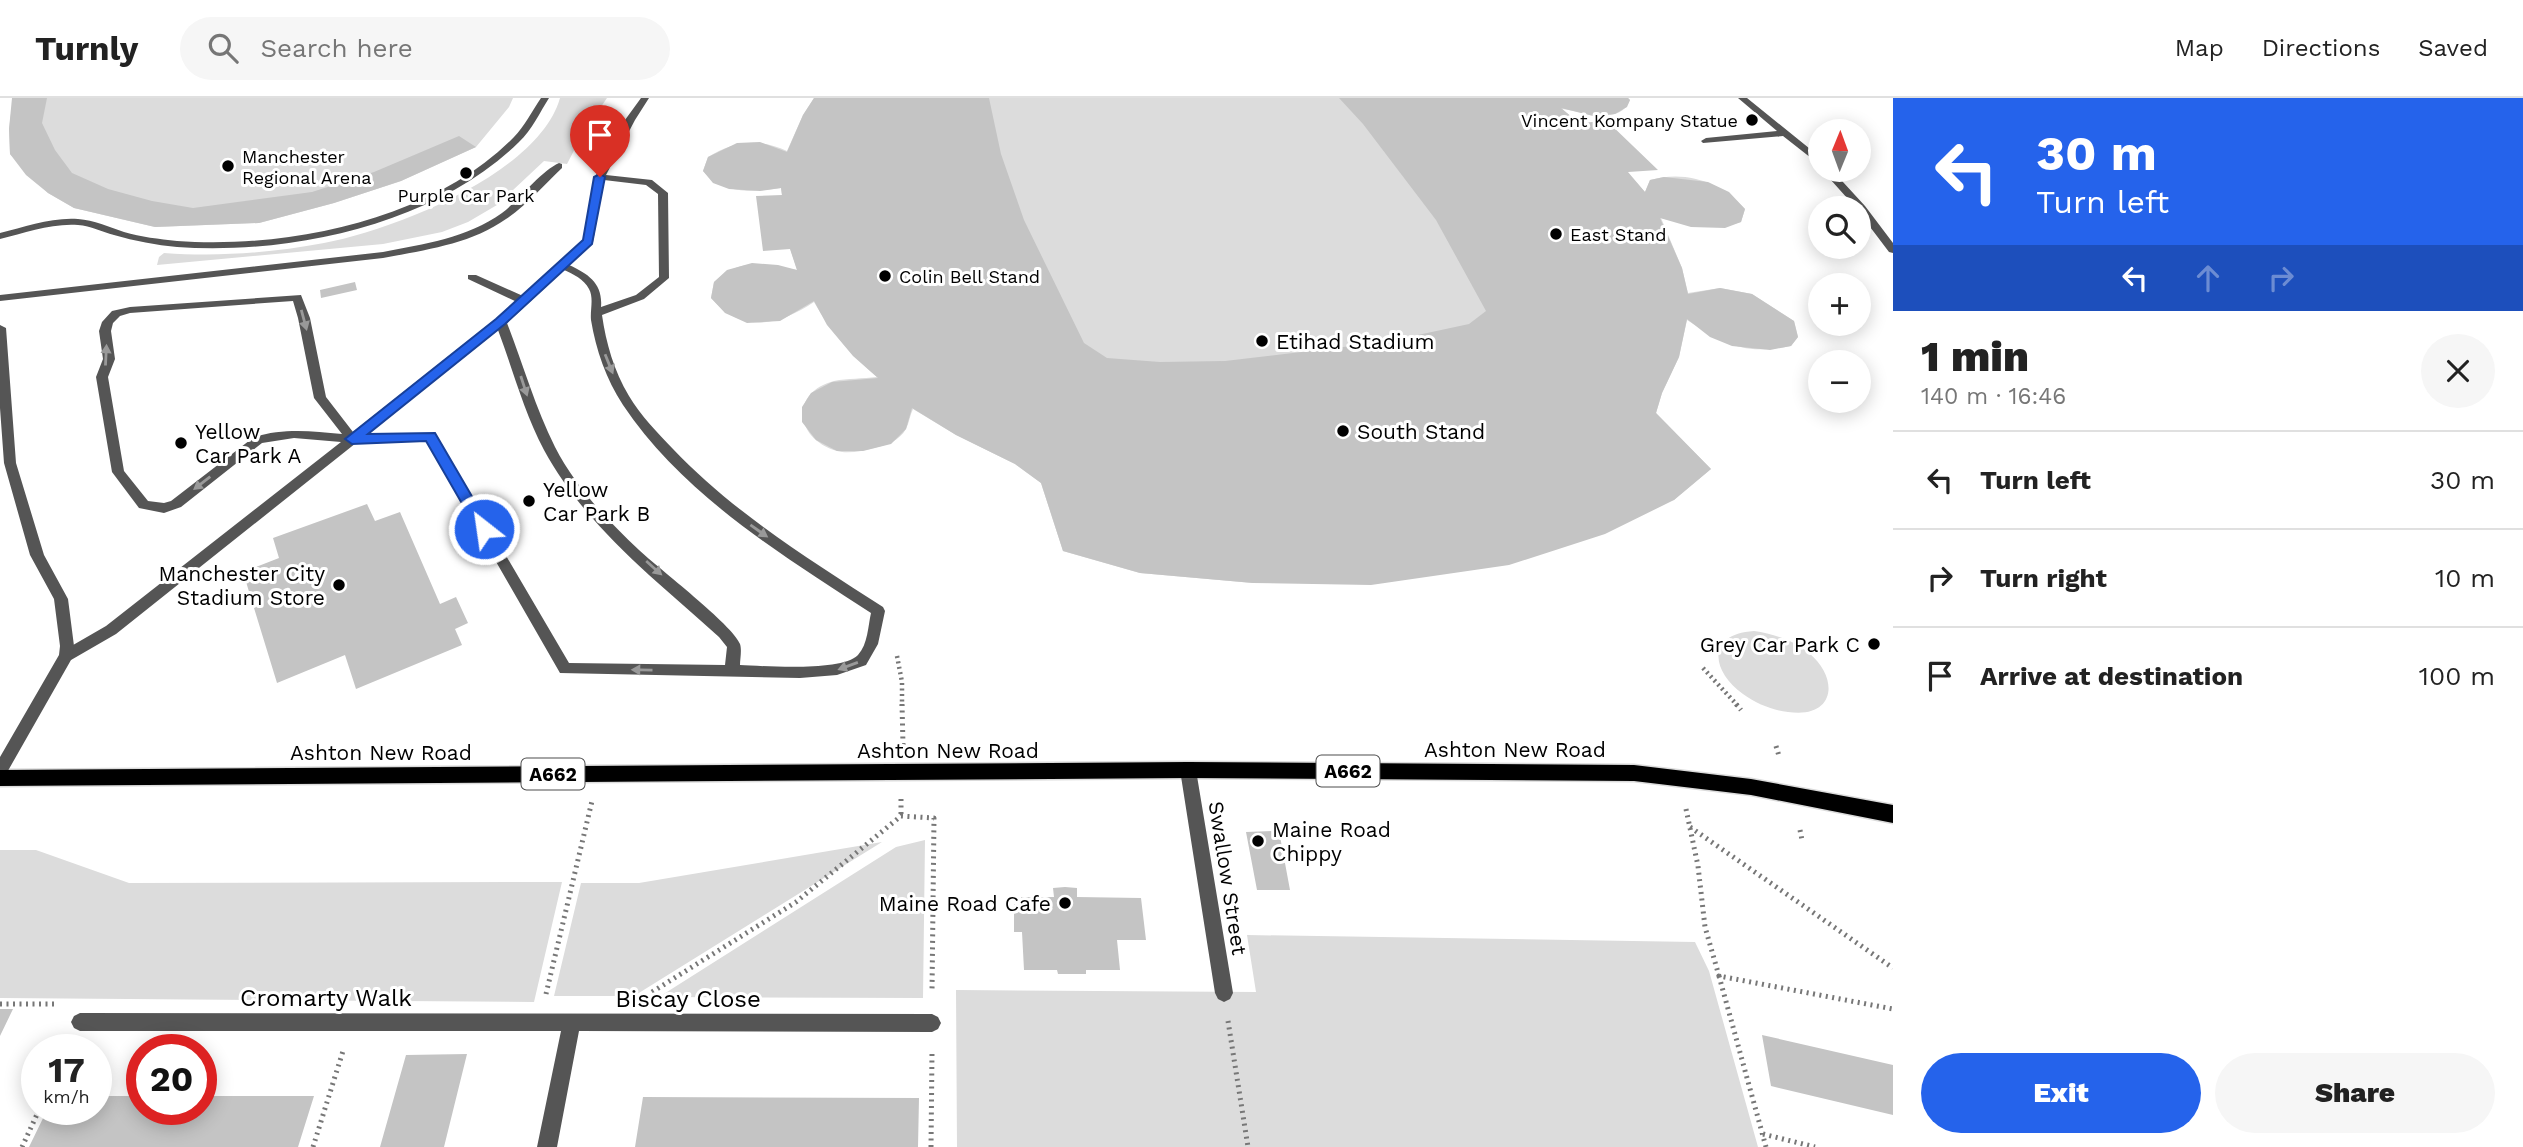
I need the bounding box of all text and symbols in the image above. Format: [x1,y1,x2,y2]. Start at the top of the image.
search box [180,17,670,80]
text: Turnly [35,29,138,68]
icon: search [204,29,242,67]
text: Search here [260,33,413,63]
text: Map [2175,34,2224,62]
text: Directions [2262,34,2380,62]
text: Saved [2418,34,2488,62]
pin [570,105,630,177]
place label: Vincent Kompany Statue [1521,110,1738,131]
marker: Vincent Kompany Statue [1744,112,1760,128]
icon: arrive [581,116,619,154]
north arrow [1808,119,1871,182]
map controls [1808,119,1871,413]
text: 30 m [2036,124,2157,182]
icon: left [1921,126,2012,217]
place label: Manchester Regional Arena [242,146,372,188]
marker: Manchester Regional Arena [220,158,236,174]
marker: Purple Car Park [458,165,474,181]
text: Turn left [2036,183,2169,221]
place label: Purple Car Park [397,185,535,206]
button: search [1808,196,1871,259]
place label: East Stand [1570,224,1667,245]
marker: East Stand [1548,226,1564,242]
icon: left [2116,259,2154,297]
icon: ahead [2189,259,2227,297]
icon: right [2262,259,2300,297]
place label: Colin Bell Stand [899,266,1040,287]
marker: Colin Bell Stand [877,268,893,284]
button: + [1808,273,1871,336]
one-way arrow [299,309,310,331]
place label: Etihad Stadium [1276,329,1434,354]
text: 1 min [1921,332,2029,381]
marker: Etihad Stadium [1254,333,1270,349]
button: close [2421,334,2495,408]
one-way arrow [101,344,112,366]
button: − [1808,350,1871,413]
one-way arrow [604,354,615,375]
one-way arrow [519,375,530,396]
text: 140 m · 16:46 [1921,383,2066,410]
place label: Yellow Car Park A [195,419,302,468]
place label: South Stand [1357,419,1485,444]
marker: South Stand [1335,423,1351,439]
marker: Yellow Car Park A [173,435,189,451]
icon: left [1921,461,1959,499]
text: Turn left [1980,465,2091,495]
text: 30 m [2430,465,2495,495]
one-way arrow [194,476,212,491]
place label: Yellow Car Park B [543,477,650,526]
position arrow [447,492,521,566]
marker: Yellow Car Park B [521,493,537,509]
one-way arrow [750,524,768,538]
icon: right [1921,559,1959,597]
one-way arrow [645,560,663,576]
place label: Manchester City Stadium Store [159,561,325,610]
text: Turn right [1980,563,2107,593]
text: 10 m [2435,563,2495,593]
marker: Manchester City Stadium Store [331,577,347,593]
place label: Grey Car Park C [1700,632,1860,657]
marker: Grey Car Park C [1866,636,1882,652]
icon: arrive [1921,657,1959,695]
one-way arrow [838,661,859,672]
text: Arrive at destination [1980,661,2243,691]
text: 100 m [2419,661,2495,691]
one-way arrow [631,664,653,676]
street label: Ashton New Road [1424,737,1606,762]
street label: Ashton New Road [857,738,1039,763]
street label: Ashton New Road [290,740,472,765]
road number: A662 [1316,756,1380,786]
road number: A662 [522,758,584,790]
street label: Swallow Street [1204,799,1253,957]
place label: Maine Road Chippy [1272,817,1391,866]
marker: Maine Road Chippy [1250,833,1266,849]
place label: Maine Road Cafe [879,891,1051,916]
marker: Maine Road Cafe [1057,895,1073,911]
street label: Cromarty Walk [240,984,412,1012]
street label: Biscay Close [615,985,761,1013]
speed limit sign: 20 [126,1034,217,1125]
text: 17 [48,1049,85,1091]
button: Exit [1921,1053,2201,1133]
button: Share [2215,1053,2495,1133]
text: km/h [43,1086,90,1107]

